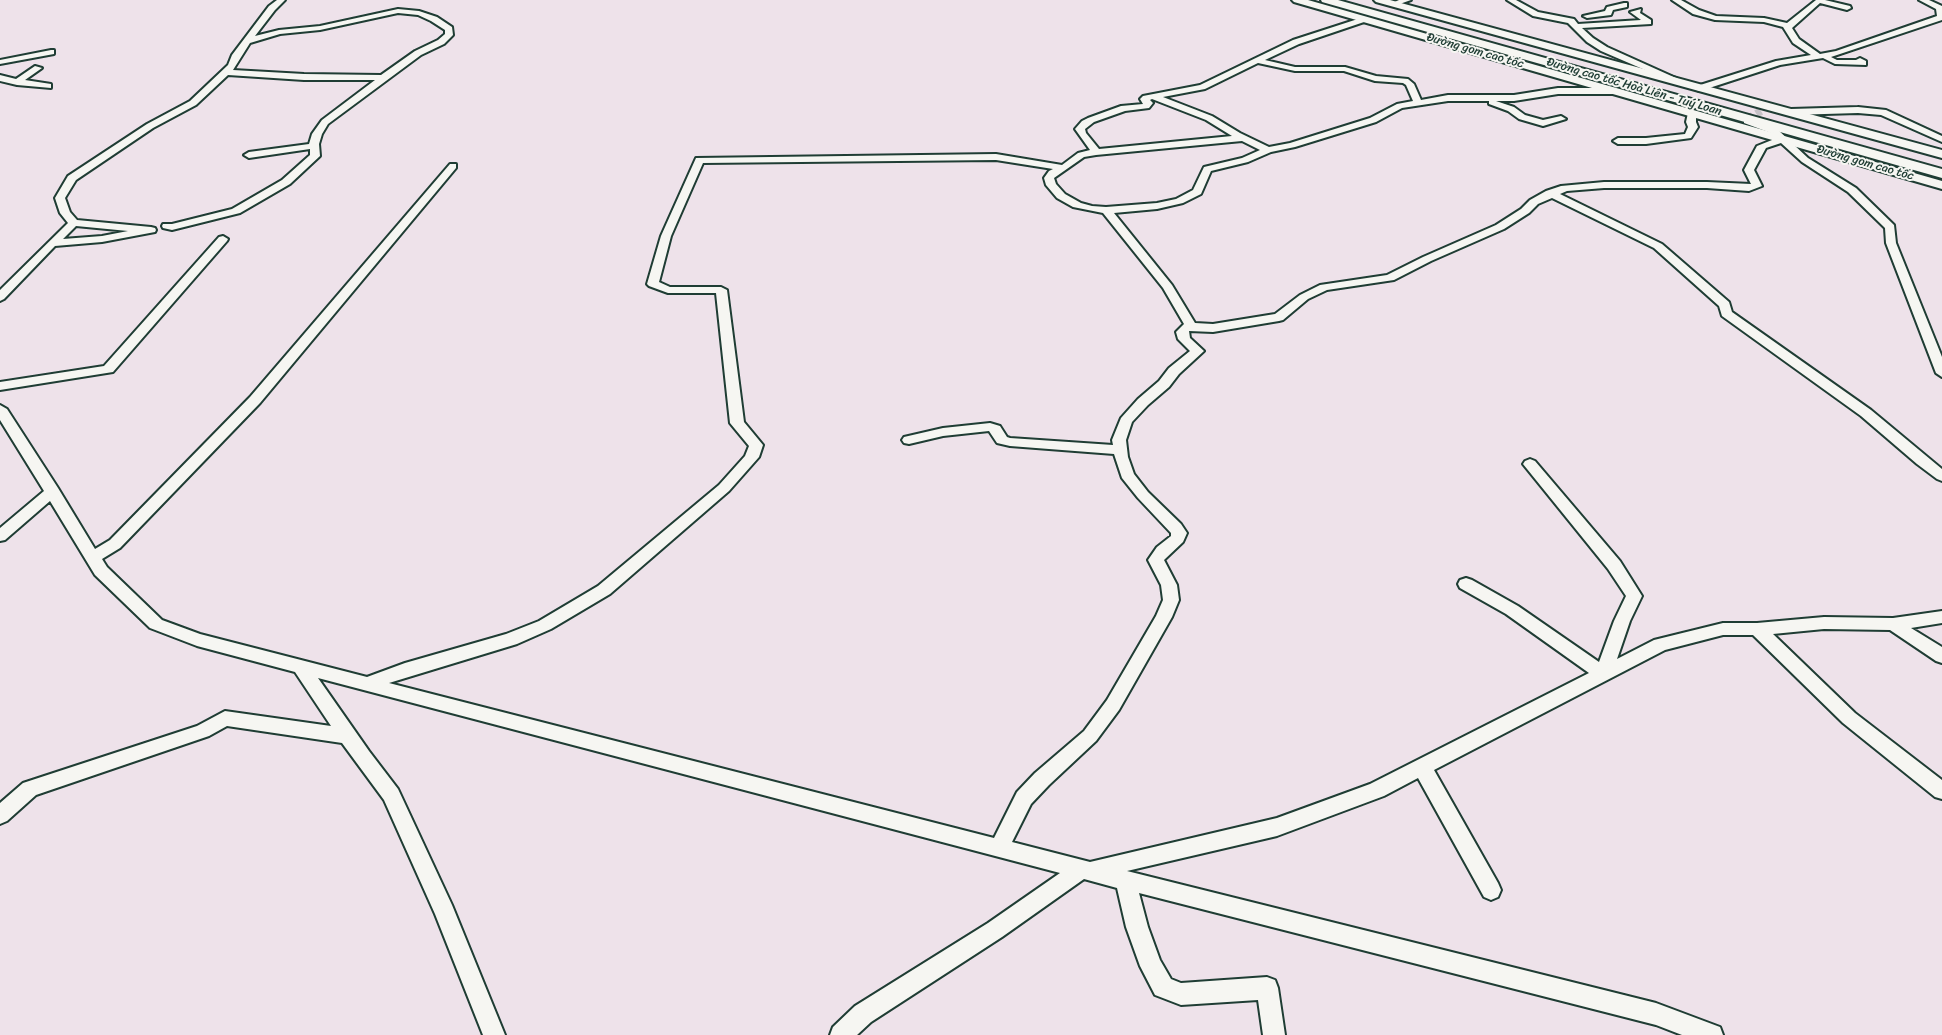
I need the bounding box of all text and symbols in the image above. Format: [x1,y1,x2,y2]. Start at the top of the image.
street label: Đường gom cao tốc [1425,30,1525,72]
street label: Đường cao tốc Hoà Liên - Tuý Loan [1545,55,1723,119]
street label: Đường gom cao tốc [1815,142,1915,184]

